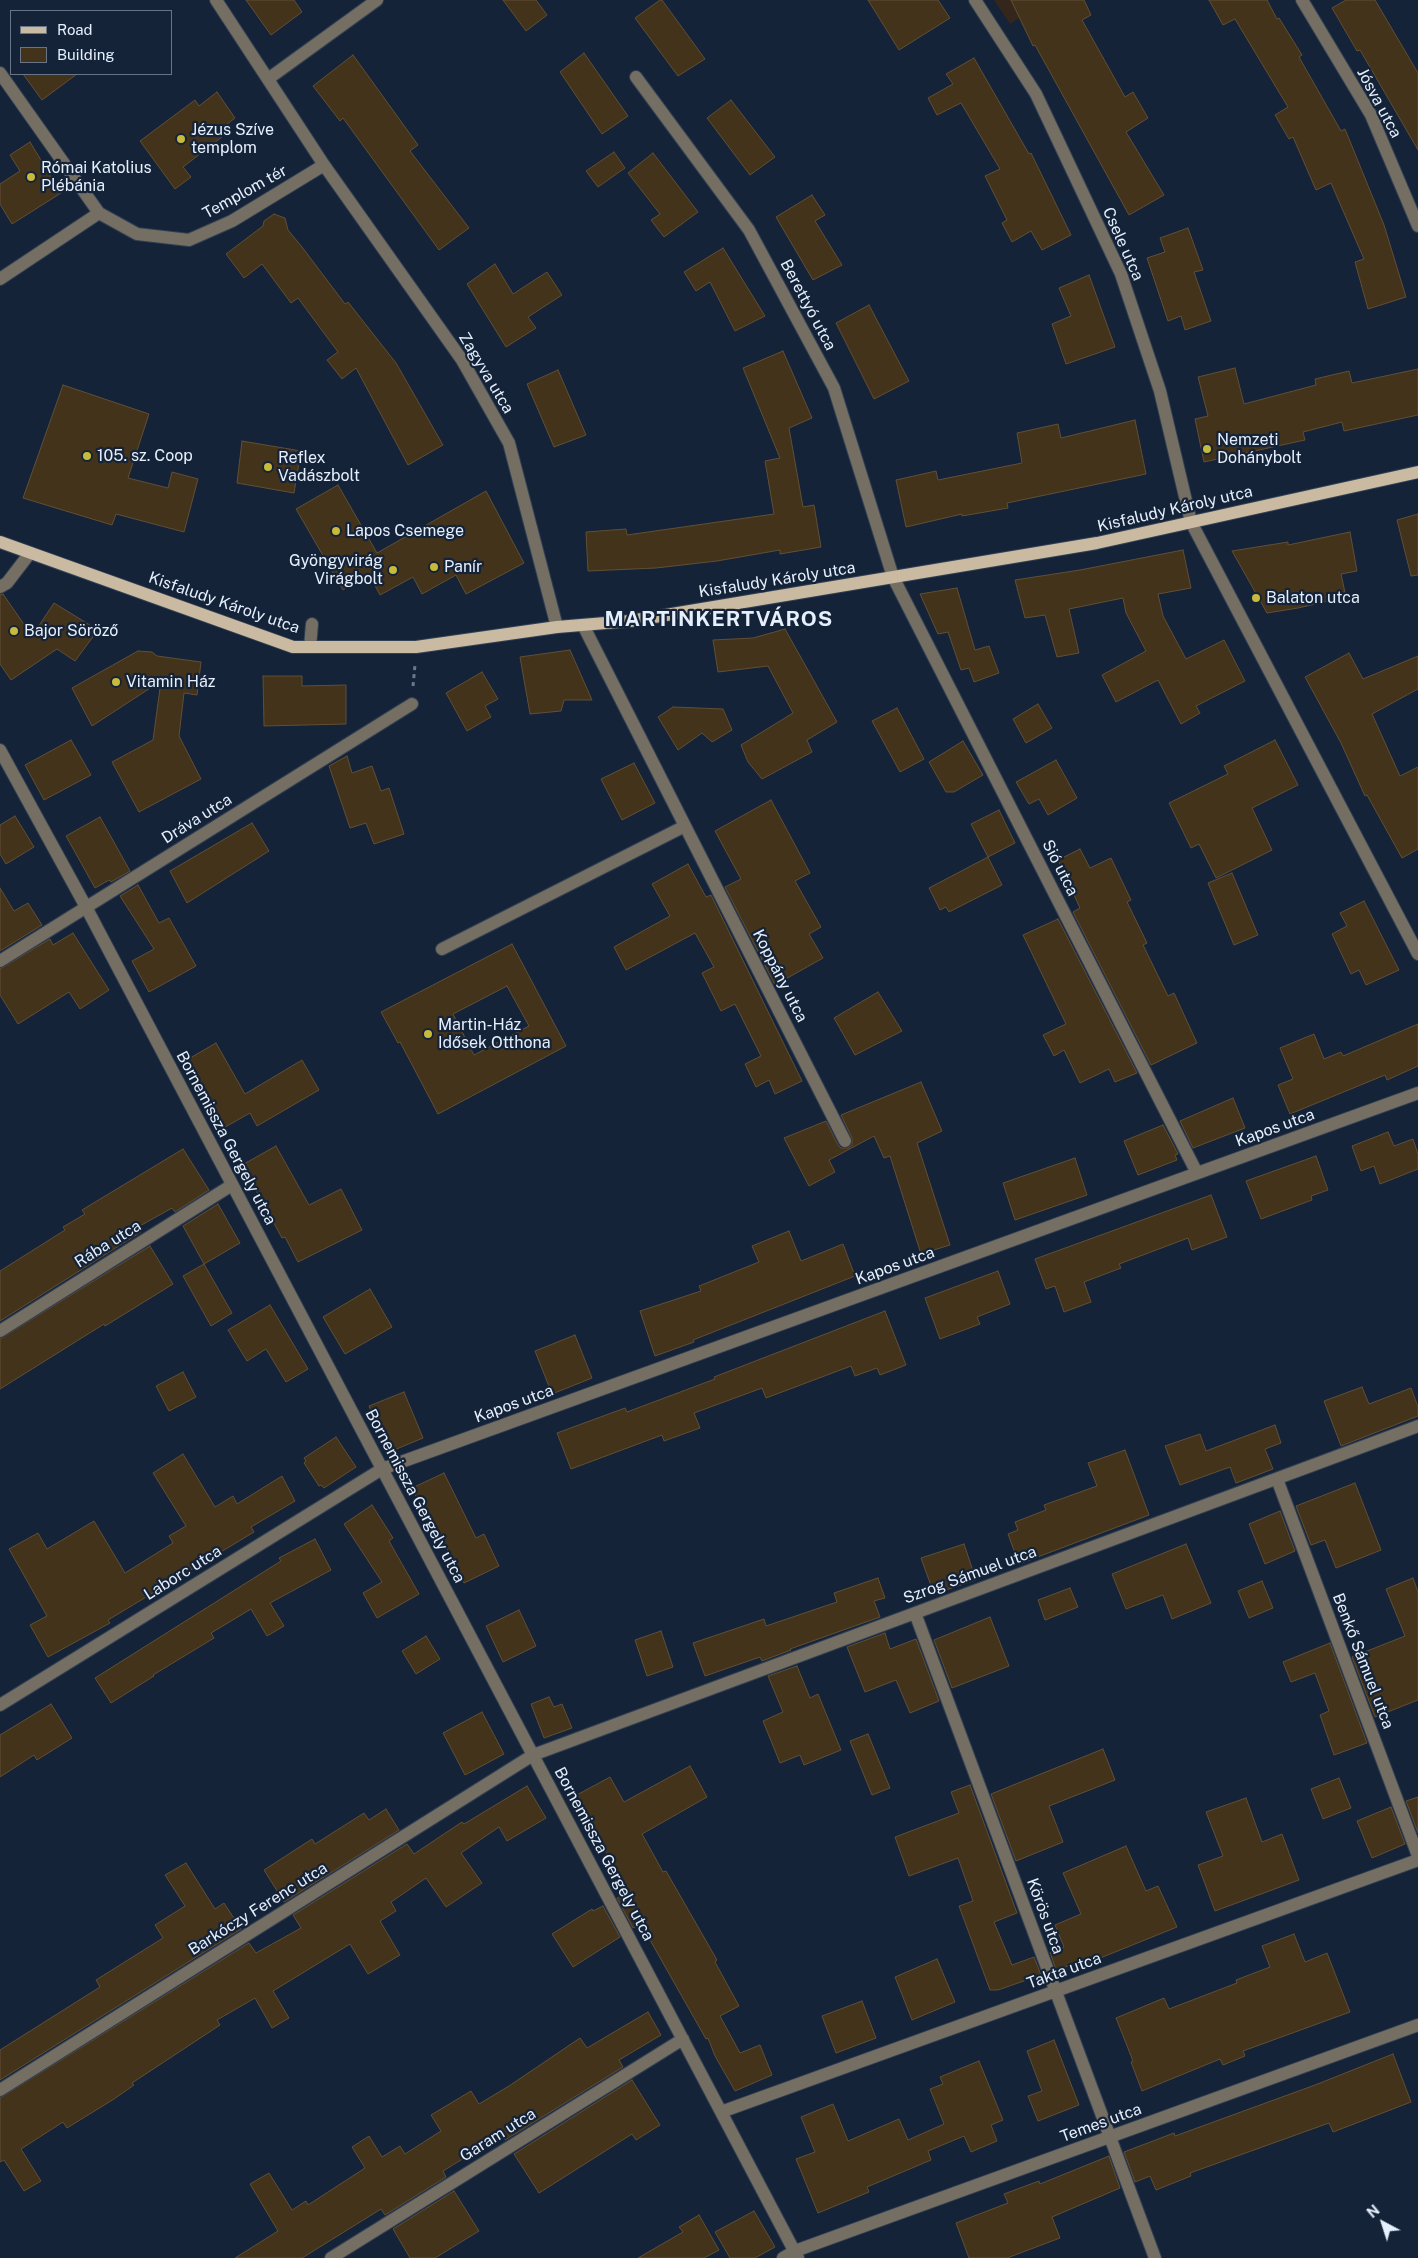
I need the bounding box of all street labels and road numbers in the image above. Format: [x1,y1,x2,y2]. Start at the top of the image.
street label: Jósva utca [1353,65,1405,141]
street label: Templom tér [200,161,290,223]
street label: Csele utca [1098,204,1148,284]
street label: Berettyó utca [776,256,840,354]
street label: Zagyva utca [454,329,518,417]
street label: Kisfaludy Károly utca [1096,482,1254,536]
street label: Kisfaludy Károly utca [697,558,857,602]
street label: Kisfaludy Károly utca [146,568,302,638]
street label: Dráva utca [158,790,236,848]
street label: Sió utca [1038,837,1082,899]
street label: Koppány utca [748,926,812,1026]
street label: Bornemissza Gergely utca [172,1048,280,1228]
street label: Kapos utca [1233,1105,1317,1151]
street label: Rába utca [71,1216,145,1272]
street label: Kapos utca [853,1243,937,1289]
street label: Kapos utca [472,1381,556,1427]
street label: Bornemissza Gergely utca [361,1406,469,1586]
street label: Laborc utca [141,1542,225,1604]
street label: Szrog Sámuel utca [901,1542,1039,1608]
street label: Benkő Sámuel utca [1328,1590,1398,1732]
street label: Bornemissza Gergely utca [550,1764,658,1944]
street label: Barkóczy Ferenc utca [185,1858,331,1960]
street label: Körös utca [1022,1875,1068,1957]
street label: Takta utca [1024,1949,1104,1993]
street label: Temes utca [1058,2099,1144,2147]
street label: Garam utca [457,2104,539,2166]

